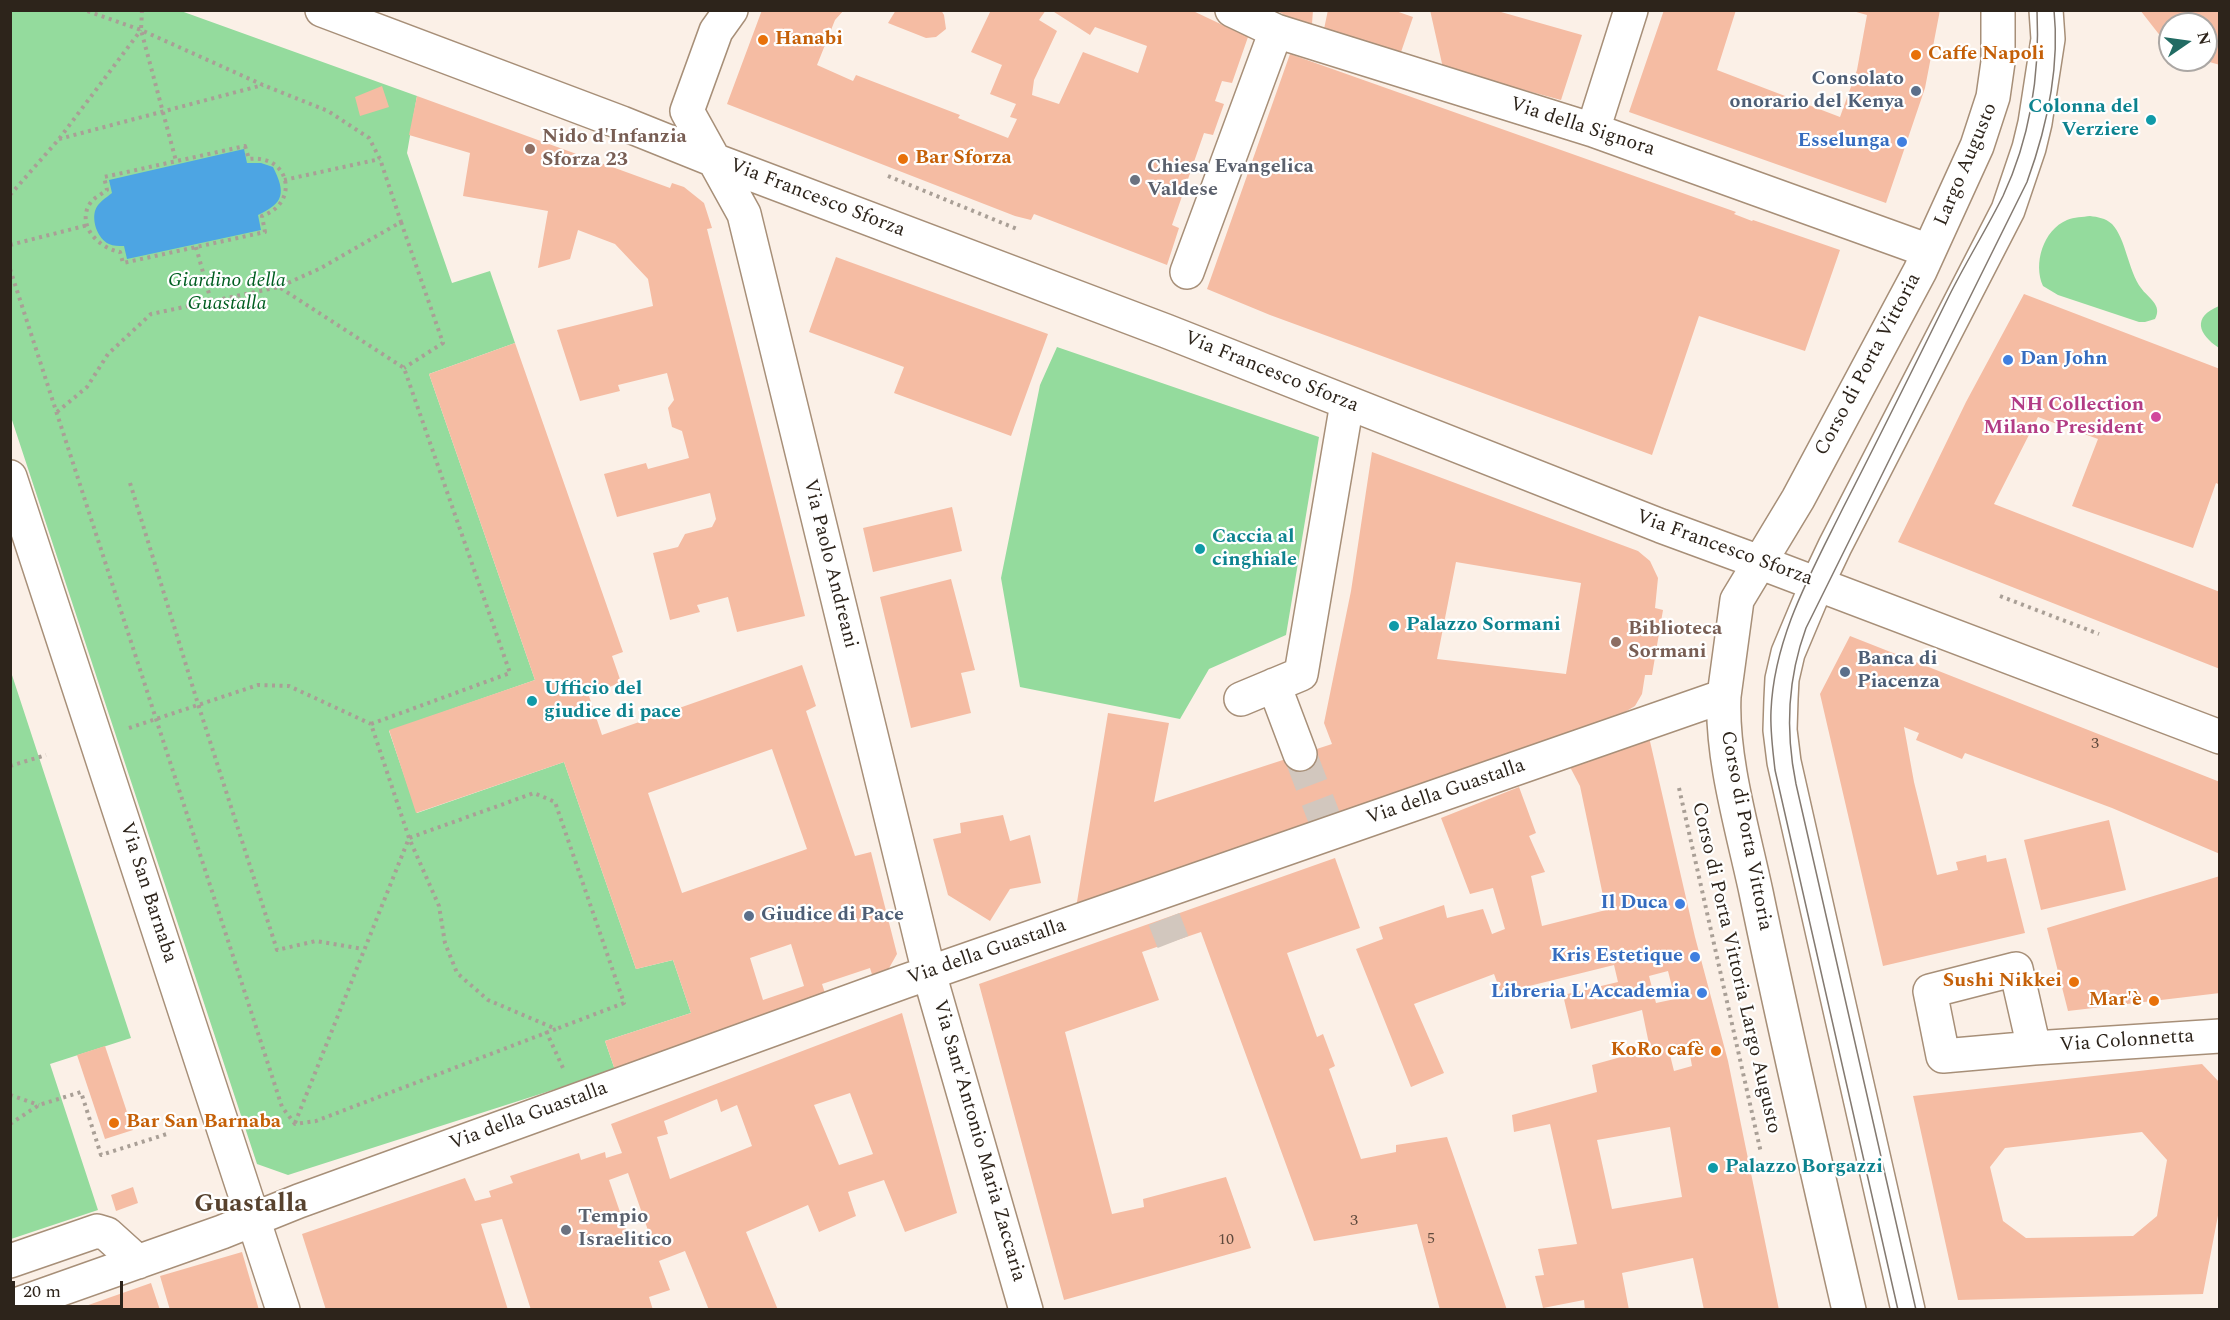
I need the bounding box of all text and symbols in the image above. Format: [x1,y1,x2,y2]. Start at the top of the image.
north arrow [2158,12,2218,72]
place label: Hanabi [775,28,843,52]
text: N [2190,29,2217,47]
marker: Hanabi [756,33,770,47]
place label: Caffe Napoli [1928,43,2045,67]
marker: Caffe Napoli [1909,48,1923,62]
place label: Consolato onorario del Kenya [1730,68,1904,115]
marker: Consolato onorario del Kenya [1909,84,1923,98]
street label: Via della Signora [1506,93,1658,163]
place label: Colonna del Verziere [2028,96,2139,143]
street label: Largo Augusto [1930,100,2004,230]
marker: Colonna del Verziere [2144,113,2158,127]
place label: Nido d'Infanzia Sforza 23 [542,126,687,173]
place label: Esselunga [1798,130,1890,154]
marker: Esselunga [1895,135,1909,149]
marker: Nido d'Infanzia Sforza 23 [523,142,537,156]
place label: Bar Sforza [915,147,1012,171]
marker: Bar Sforza [896,152,910,166]
street label: Via Francesco Sforza [726,154,908,244]
place label: Chiesa Evangelica Valdese [1147,156,1314,203]
marker: Chiesa Evangelica Valdese [1128,173,1142,187]
park label: Giardino della Guastalla [168,270,286,317]
street label: Corso di Porta Vittoria [1811,270,1927,460]
street label: Via Francesco Sforza [1180,327,1362,419]
place label: Dan John [2020,348,2108,372]
marker: Dan John [2001,353,2015,367]
place label: NH Collection Milano President [1983,394,2144,441]
marker: NH Collection Milano President [2149,410,2163,424]
street label: Via Paolo Andreani [796,477,862,651]
street label: Via Francesco Sforza [1632,506,1816,592]
place label: Caccia al cinghiale [1212,526,1297,573]
marker: Caccia al cinghiale [1193,542,1207,556]
place label: Palazzo Sormani [1406,614,1561,638]
place label: Biblioteca Sormani [1628,618,1722,665]
marker: Palazzo Sormani [1387,619,1401,633]
marker: Biblioteca Sormani [1609,635,1623,649]
place label: Banca di Piacenza [1857,648,1940,695]
marker: Banca di Piacenza [1838,665,1852,679]
place label: Ufficio del giudice di pace [544,678,681,725]
marker: Ufficio del giudice di pace [525,694,539,708]
street label: Corso di Porta Vittoria [1714,729,1776,933]
house number: 3 [2091,735,2099,755]
street label: Via della Guastalla [1363,755,1529,831]
street label: Corso di Porta Vittoria Largo Augusto [1685,800,1785,1136]
street label: Via San Barnaba [113,820,181,966]
place label: Il Duca [1600,892,1668,916]
marker: Il Duca [1673,897,1687,911]
place label: Giudice di Pace [761,904,904,928]
marker: Giudice di Pace [742,909,756,923]
street label: Via della Guastalla [904,915,1070,991]
place label: Kris Estetique [1551,945,1683,969]
marker: Kris Estetique [1688,950,1702,964]
place label: Sushi Nikkei [1943,970,2062,994]
marker: Sushi Nikkei [2067,975,2081,989]
place label: Libreria L'Accademia [1491,981,1690,1005]
marker: Libreria L'Accademia [1695,986,1709,1000]
place label: Mar'è [2088,989,2142,1013]
marker: Mar'è [2147,994,2161,1008]
street label: Via Sant'Antonio Maria Zaccaria [926,997,1030,1285]
street label: Via Colonnetta [2059,1025,2195,1059]
place label: KoRo cafè [1611,1039,1704,1063]
marker: KoRo cafè [1709,1044,1723,1058]
street label: Via della Guastalla [447,1077,611,1157]
place label: Bar San Barnaba [126,1111,281,1135]
marker: Bar San Barnaba [107,1116,121,1130]
place label: Palazzo Borgazzi [1725,1156,1883,1180]
marker: Palazzo Borgazzi [1706,1161,1720,1175]
district label: Guastalla [194,1190,308,1222]
place label: Tempio Israelitico [578,1206,672,1253]
house number: 3 [1350,1212,1358,1232]
marker: Tempio Israelitico [559,1223,573,1237]
house number: 5 [1427,1230,1435,1250]
house number: 10 [1218,1231,1234,1251]
scale bar [15,1269,126,1307]
text: 20 m [23,1278,61,1305]

